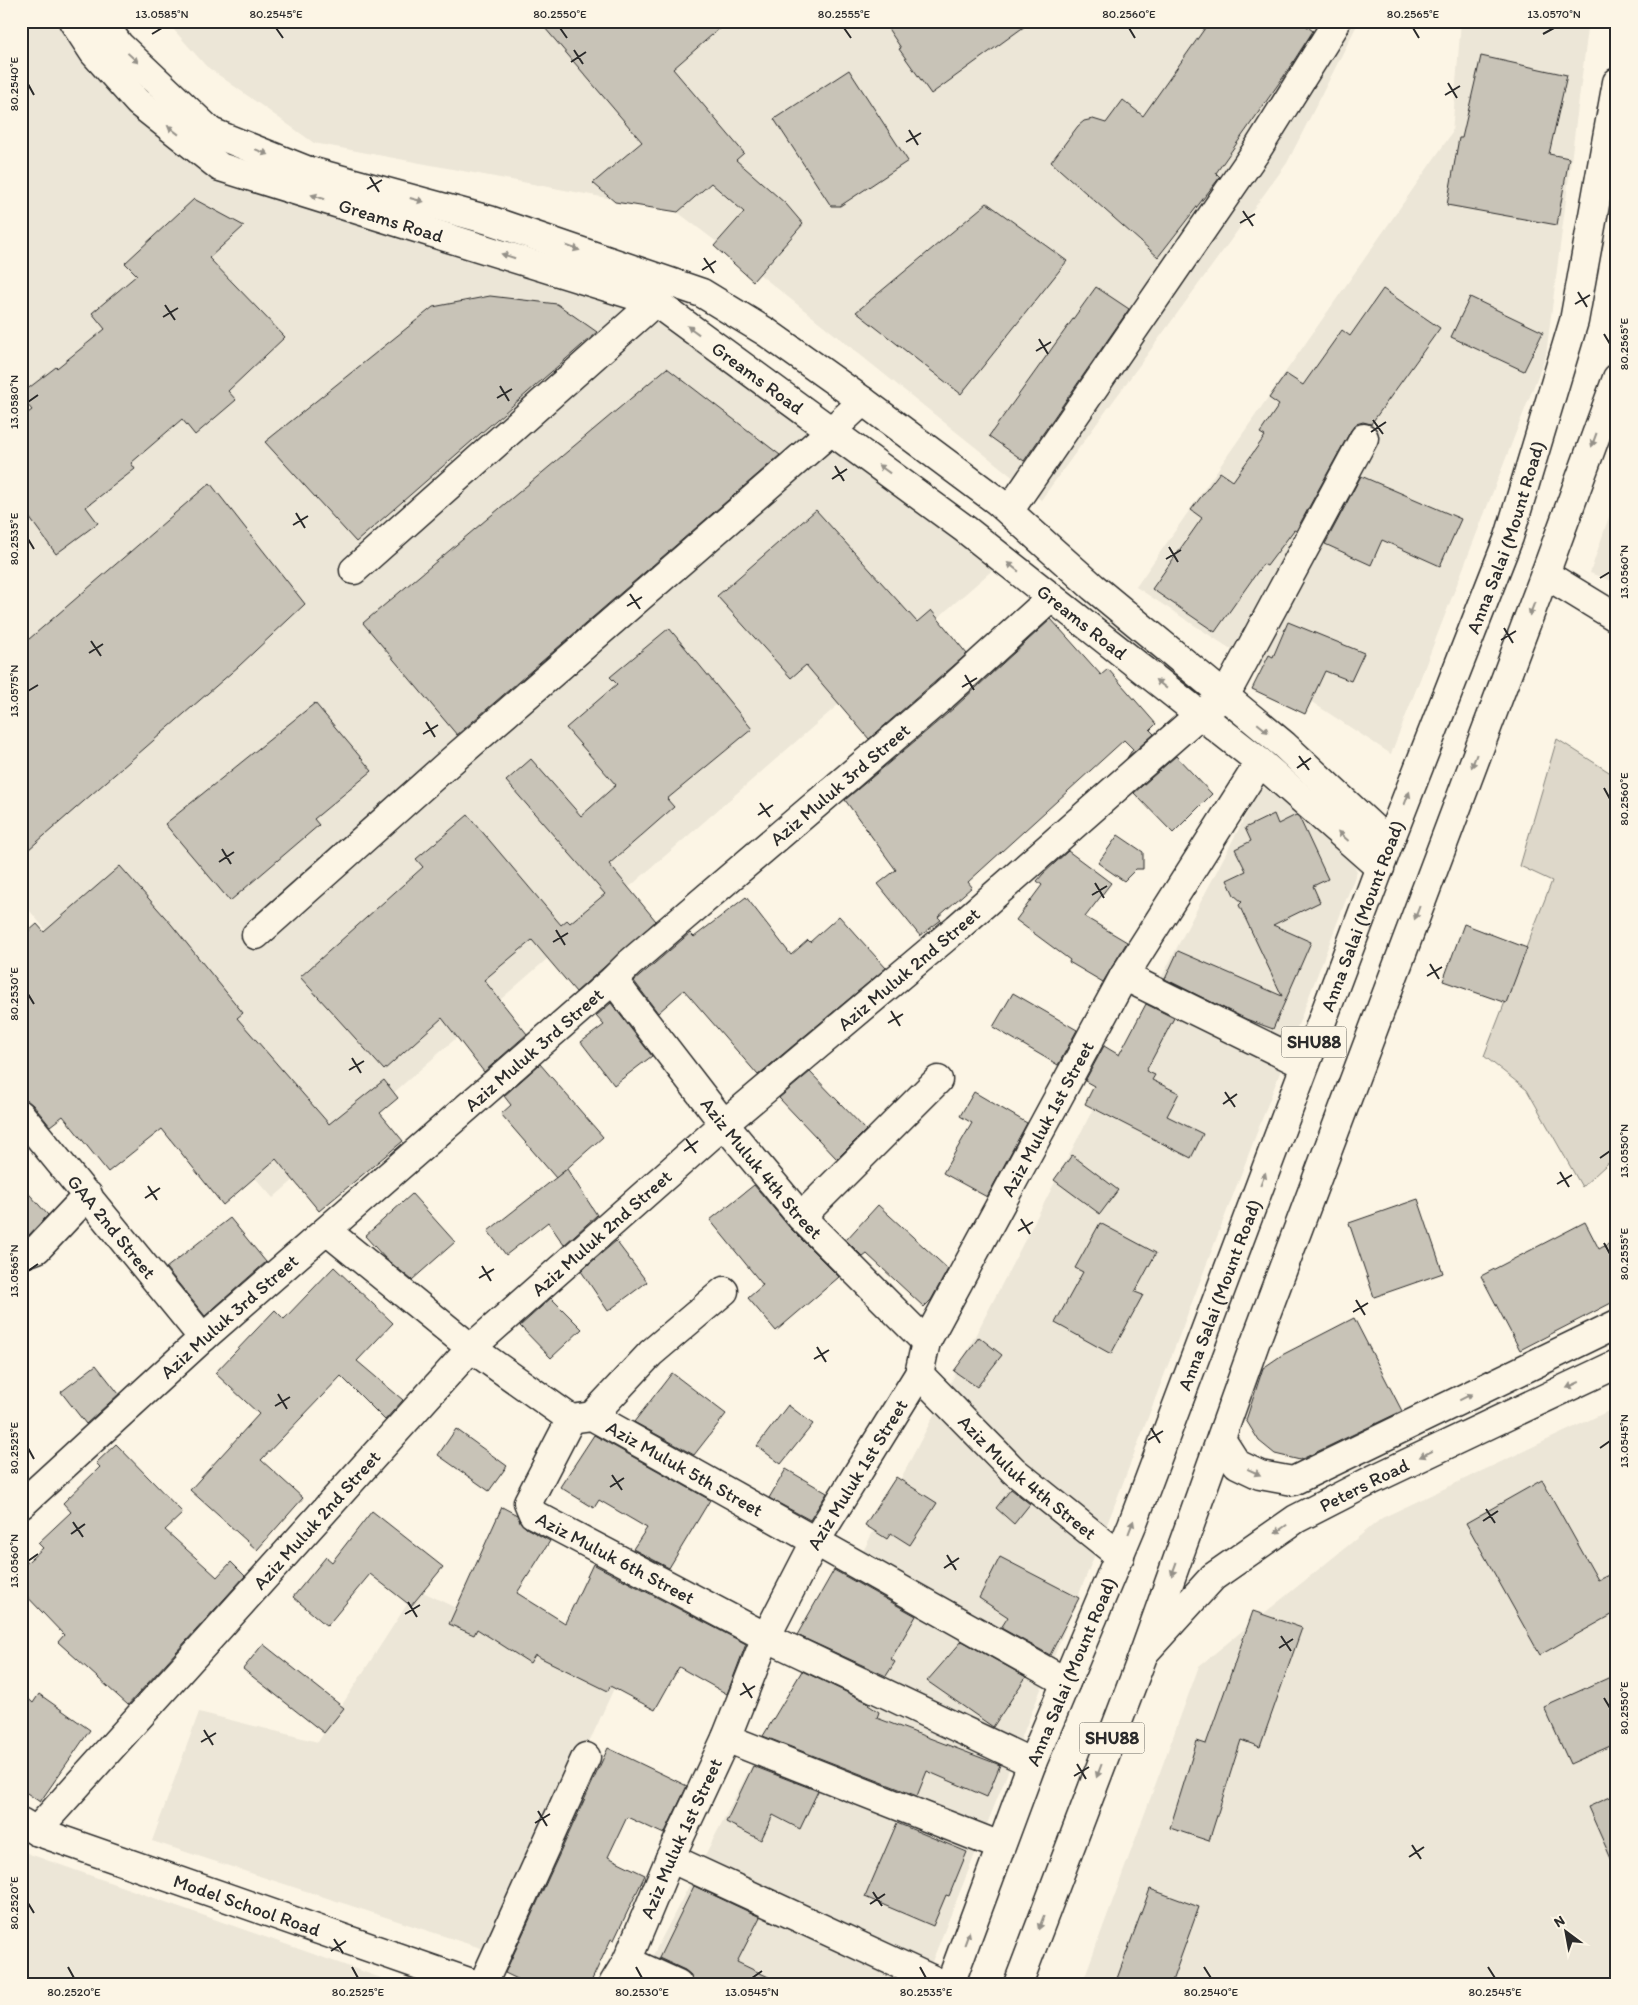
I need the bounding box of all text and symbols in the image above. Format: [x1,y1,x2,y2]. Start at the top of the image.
text: 13.0585°N [135,7,189,21]
text: 80.2545°E [249,7,303,21]
text: 80.2550°E [533,7,587,21]
text: 80.2555°E [818,7,871,21]
text: 80.2560°E [1102,7,1156,21]
text: 80.2565°E [1387,7,1440,21]
text: 13.0570°N [1527,7,1581,21]
one-way arrow [127,52,139,64]
text: 80.2540°E [7,56,21,111]
one-way arrow [167,124,180,135]
one-way arrow [255,149,269,157]
one-way arrow [310,193,325,200]
street label: Greams Road [336,193,447,248]
one-way arrow [410,196,425,204]
one-way arrow [565,245,580,252]
one-way arrow [501,251,516,259]
text: 80.2565°E [1617,317,1631,370]
one-way arrow [686,325,700,335]
street label: Greams Road [707,336,809,420]
text: 13.0580°N [7,375,21,429]
one-way arrow [1590,433,1598,448]
street label: Anna Salai (Mount Road) [1461,438,1549,637]
one-way arrow [877,464,891,474]
text: 80.2535°E [7,512,21,565]
text: 13.0560°N [1617,545,1631,599]
one-way arrow [1007,562,1020,573]
street label: Greams Road [1032,579,1132,665]
one-way arrow [1528,602,1536,617]
text: 13.0575°N [7,665,21,717]
one-way arrow [1154,679,1167,690]
street label: Aziz Muluk 3rd Street [765,718,915,851]
one-way arrow [1256,722,1269,733]
one-way arrow [1470,754,1478,769]
text: 80.2560°E [1617,772,1631,826]
one-way arrow [1404,790,1411,805]
street label: Anna Salai (Mount Road) [1316,817,1409,1015]
one-way arrow [1338,830,1350,842]
street label: Aziz Muluk 2nd Street [833,902,985,1036]
one-way arrow [1413,906,1421,921]
text: 80.2530°E [7,967,21,1021]
street label: Aziz Muluk 3rd Street [460,983,608,1116]
road number: SHU88 [1282,1026,1346,1058]
street label: Aziz Muluk 1st Street [996,1037,1099,1200]
street label: Aziz Muluk 4th Street [696,1093,827,1244]
text: 13.0550°N [1617,1124,1631,1178]
street label: Aziz Muluk 2nd Street [527,1165,676,1301]
street label: GAA 2nd Street [62,1170,161,1284]
one-way arrow [1259,1171,1267,1186]
street label: Anna Salai (Mount Road) [1173,1196,1266,1394]
text: 80.2555°E [1617,1227,1631,1280]
text: 13.0565°N [7,1244,21,1298]
street label: Aziz Muluk 3rd Street [156,1249,303,1384]
one-way arrow [1566,1382,1580,1390]
one-way arrow [1459,1393,1473,1401]
street label: Aziz Muluk 1st Street [802,1395,913,1554]
street label: Aziz Muluk 4th Street [953,1410,1101,1545]
text: 13.0545°N [1617,1414,1631,1468]
street label: Aziz Muluk 5th Street [602,1416,767,1522]
text: 80.2525°E [7,1421,21,1474]
street label: Aziz Muluk 2nd Street [248,1446,385,1594]
one-way arrow [1418,1450,1433,1459]
street label: Peters Road [1315,1453,1413,1517]
one-way arrow [1247,1468,1261,1476]
street label: Aziz Muluk 6th Street [532,1507,699,1609]
one-way arrow [1127,1519,1135,1534]
one-way arrow [1275,1524,1288,1534]
text: 13.0560°N [7,1534,21,1588]
one-way arrow [1170,1562,1177,1577]
street label: Anna Salai (Mount Road) [1021,1574,1121,1770]
text: 80.2550°E [1617,1681,1631,1735]
road number: SHU88 [1080,1722,1144,1754]
street label: Aziz Muluk 1st Street [635,1755,727,1922]
one-way arrow [1095,1764,1103,1779]
street label: Model School Road [170,1869,324,1942]
text: 80.2520°E [7,1876,21,1930]
north arrow [1540,1908,1590,1958]
text: N [1551,1912,1568,1931]
one-way arrow [1037,1916,1045,1931]
one-way arrow [963,1930,971,1945]
text: 80.2520°E [47,1985,101,1999]
text: 80.2525°E [332,1985,385,1999]
text: 80.2530°E [615,1985,669,1999]
text: 13.0545°N [725,1985,779,1999]
text: 80.2535°E [900,1985,953,1999]
text: 80.2540°E [1184,1985,1239,1999]
text: 80.2545°E [1468,1985,1522,1999]

